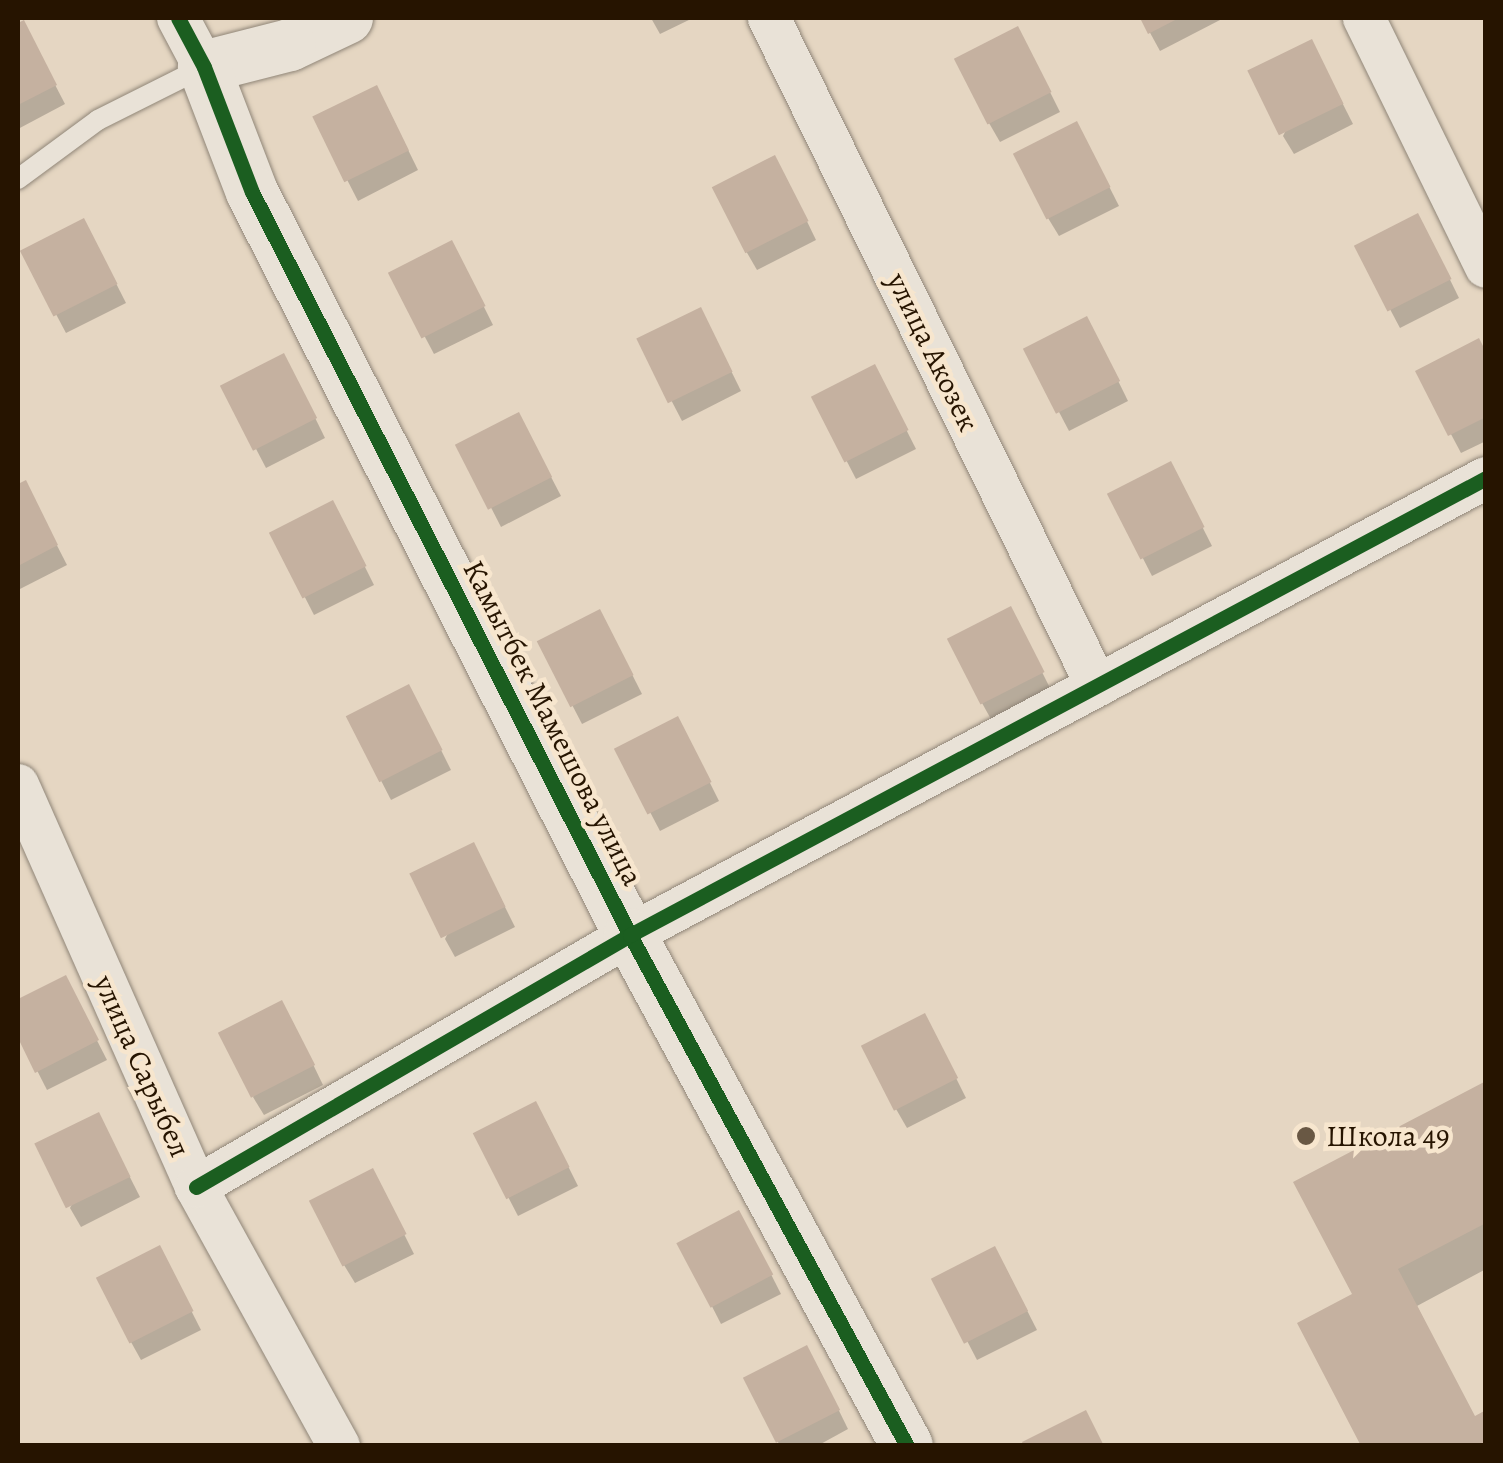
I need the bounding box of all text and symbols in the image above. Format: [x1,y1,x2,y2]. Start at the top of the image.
street label: улица Акозек [879,267,987,437]
street label: Камытбек Мамешова улица [455,554,651,892]
street label: улица Сарыбел [86,969,198,1163]
place label: Школа 49 [1326,1118,1450,1154]
marker: Школа 49 [1295,1125,1317,1147]

